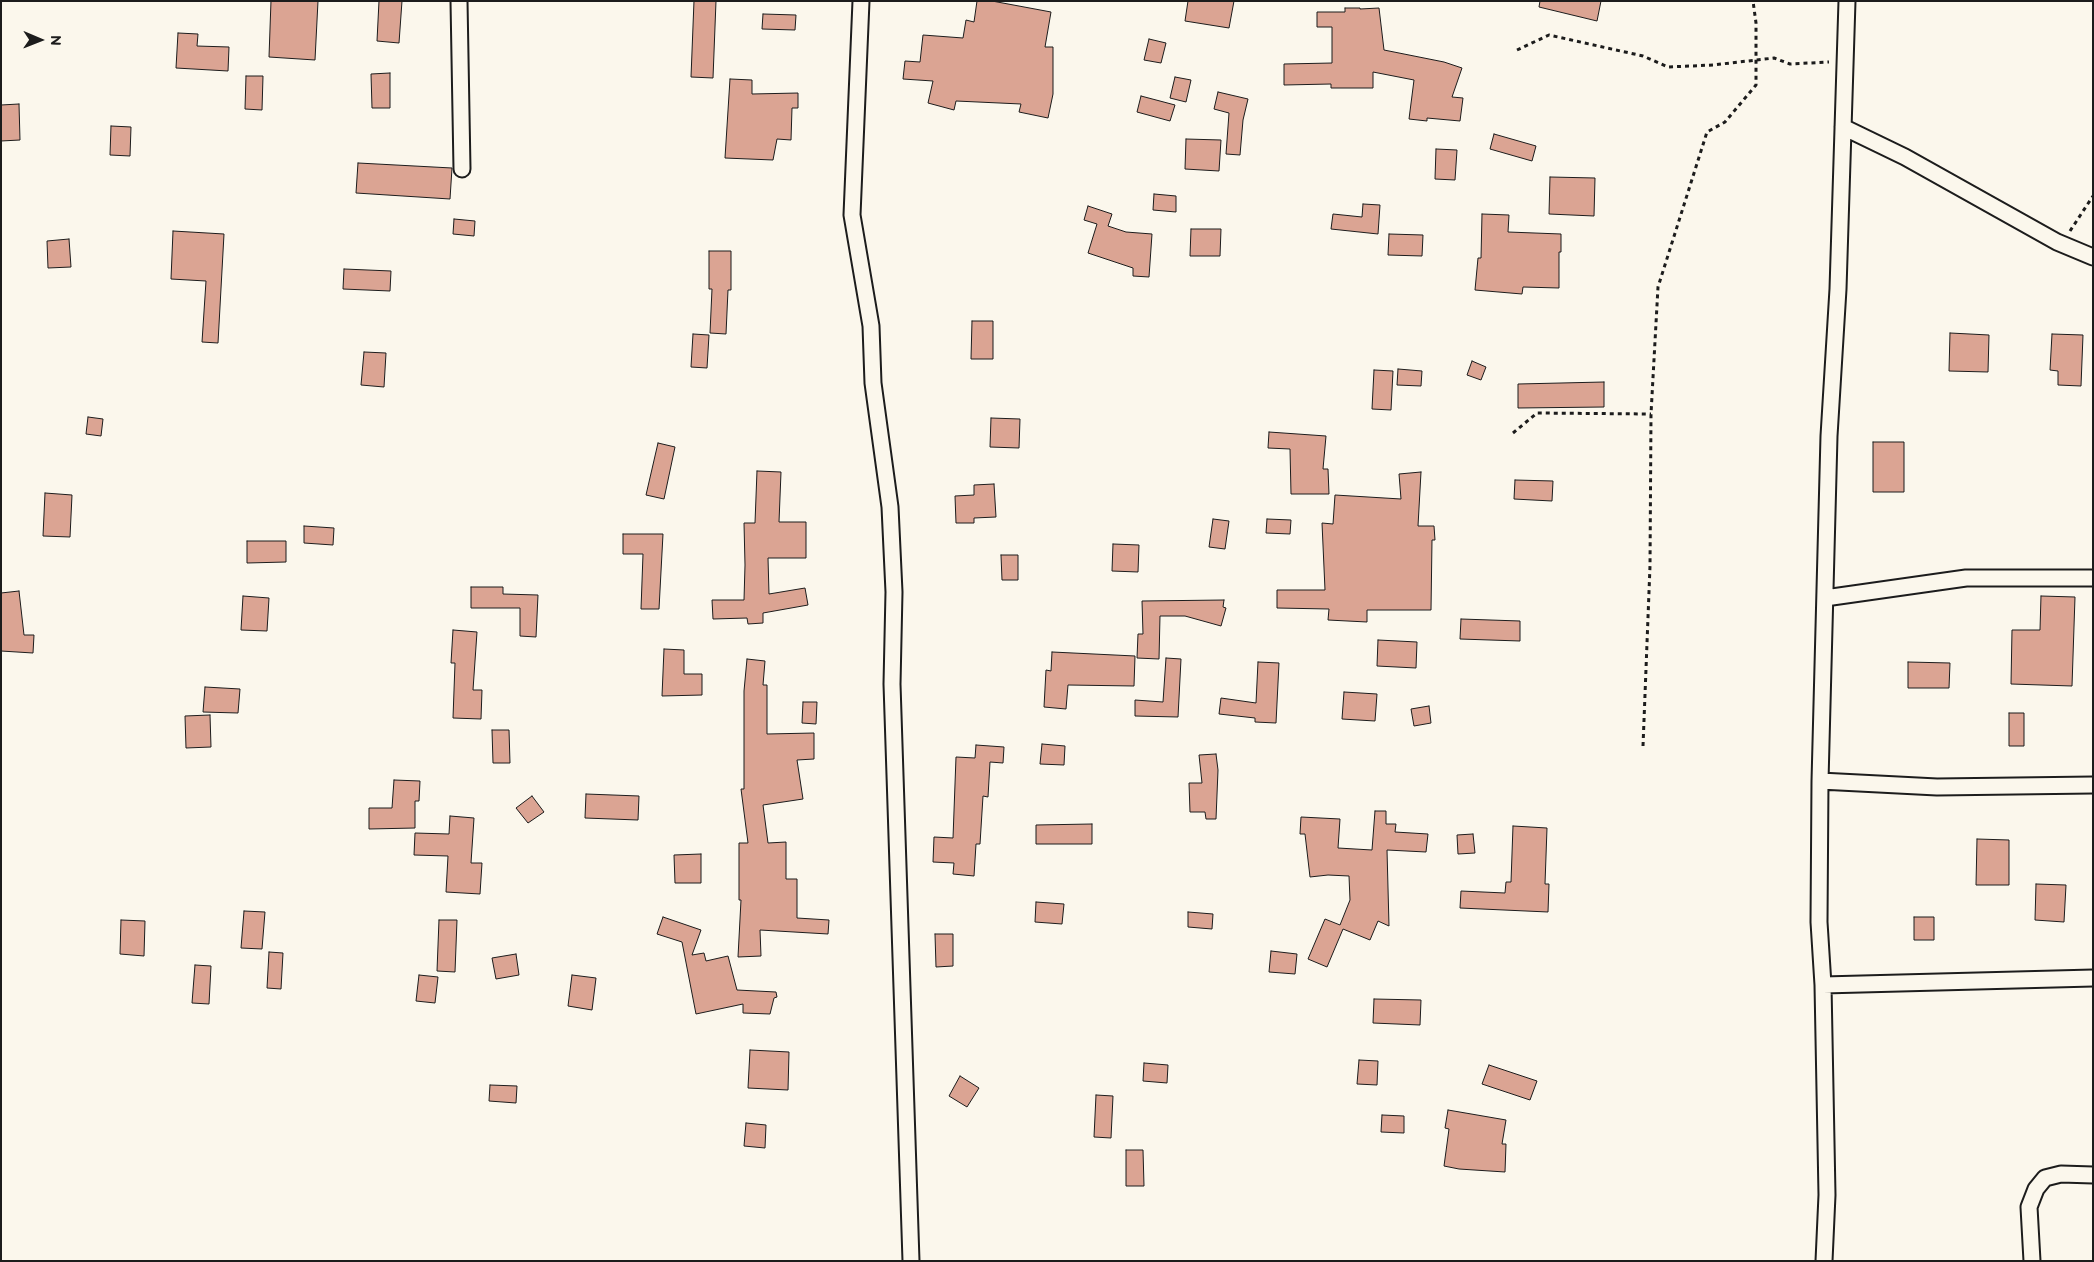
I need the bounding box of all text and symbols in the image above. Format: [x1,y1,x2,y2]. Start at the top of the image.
north arrow [15,15,65,65]
text: N [47,35,64,46]

